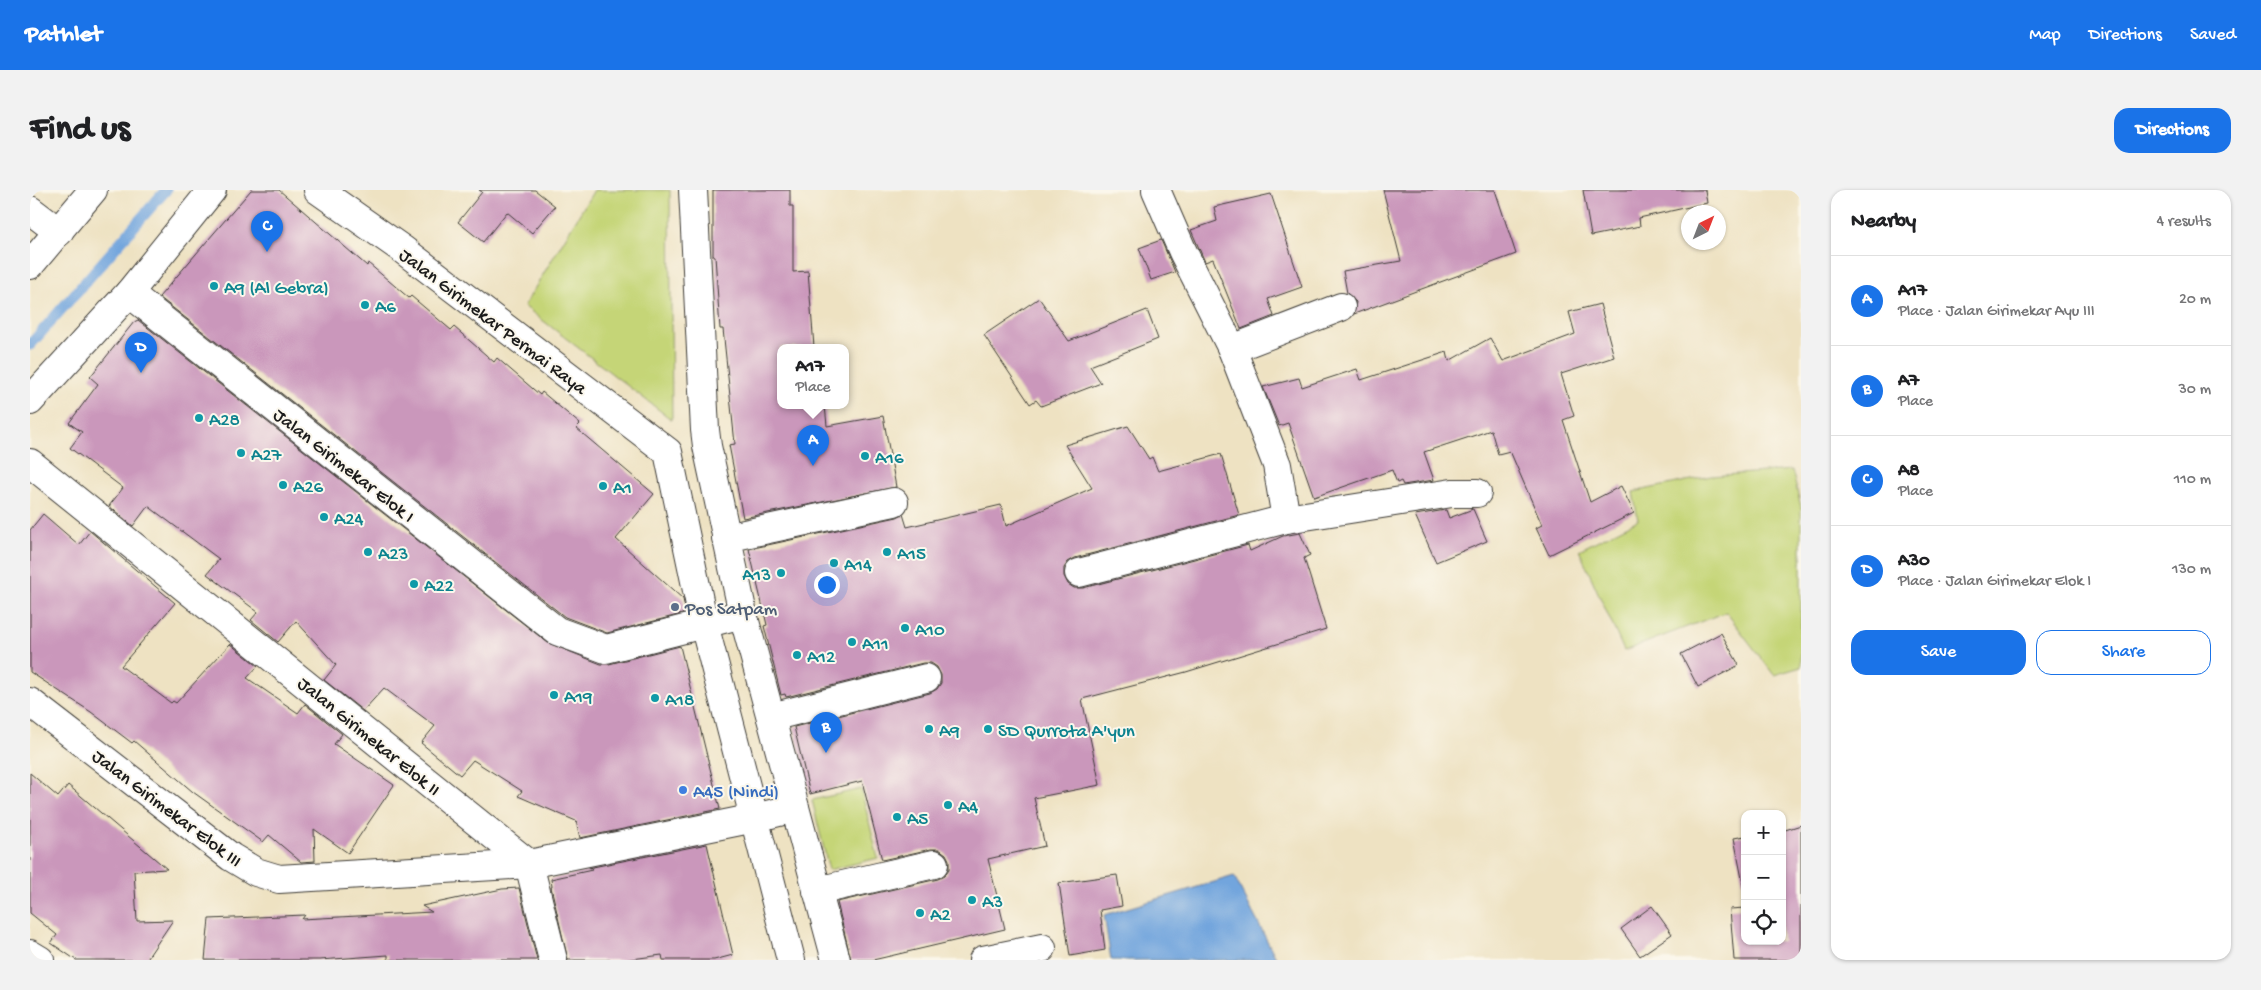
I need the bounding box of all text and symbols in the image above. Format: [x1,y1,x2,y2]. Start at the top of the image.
text: Pathlet [25,21,102,50]
text: Map [2029,25,2061,46]
text: Directions [2089,25,2162,46]
text: Saved [2190,25,2236,46]
button: Directions [2114,108,2231,153]
text: Find us [30,110,130,151]
north arrow [1681,205,1726,250]
text: Nearby [1851,210,1916,235]
pin: C [251,211,283,252]
text: 4 results [2156,213,2211,232]
street label: Jalan Girimekar Permai Raya [393,245,592,402]
place label: A9 (Al Gebra) [224,278,329,301]
marker: A9 (Al Gebra) [208,280,220,292]
text: A17 [1898,280,1927,303]
text: A [1862,291,1872,310]
text: 20 m [2179,291,2211,310]
place label: A6 [375,297,396,320]
marker: A6 [359,299,371,311]
text: Place · Jalan Girimekar Ayu III [1898,303,2095,322]
pin: D [125,332,157,373]
popup [777,344,849,409]
text: A17 [796,356,824,379]
text: A7 [1898,370,1919,393]
text: Place [796,379,830,398]
text: B [1863,381,1871,400]
text: 30 m [2178,381,2211,400]
text: Place [1898,393,1933,412]
street label: Jalan Girimekar Elok I [268,405,418,529]
place label: A28 [209,410,240,433]
marker: A28 [193,412,205,424]
pin: A [797,425,829,466]
place label: A27 [251,445,283,468]
marker: A27 [235,447,247,459]
place label: A16 [875,448,904,471]
marker: A16 [859,450,871,462]
text: A8 [1898,460,1920,483]
text: C [1863,471,1871,490]
text: 110 m [2174,471,2211,490]
place label: A26 [293,477,324,500]
place label: A1 [613,478,632,501]
marker: A26 [277,479,289,491]
marker: A1 [597,480,609,492]
text: Place [1898,483,1933,502]
place label: A24 [334,509,364,532]
marker: A24 [318,511,330,523]
place label: A23 [378,544,409,567]
place label: A15 [897,544,926,567]
marker: A23 [362,546,374,558]
marker: A15 [881,546,893,558]
text: A30 [1898,550,1930,573]
place label: A14 [844,555,872,578]
marker: A14 [828,557,840,569]
text: D [1862,561,1872,580]
text: 130 m [2172,561,2211,580]
place label: A13 [742,565,771,588]
marker: A13 [775,567,787,579]
your location [814,572,840,598]
text: Place · Jalan Girimekar Elok I [1898,573,2091,592]
place label: A22 [424,576,454,599]
marker: A22 [408,578,420,590]
place label: Pos Satpam [684,599,778,622]
marker: Pos Satpam [669,601,681,613]
place label: A10 [915,620,945,643]
marker: A10 [899,622,911,634]
button: Save [1851,630,2026,675]
button: Share [2036,630,2211,675]
place label: A11 [862,634,889,657]
marker: A11 [846,636,858,648]
place label: A12 [807,647,835,670]
marker: A12 [791,649,803,661]
street label: Jalan Girimekar Elok II [292,673,444,802]
place label: A19 [564,687,593,710]
marker: A19 [548,689,560,701]
place label: A18 [665,690,694,713]
marker: A18 [649,692,661,704]
pin: B [810,712,842,753]
place label: A9 [939,721,960,744]
place label: SD Qurrota A'yun [998,721,1135,744]
marker: A9 [923,723,935,735]
marker: SD Qurrota A'yun [982,723,994,735]
street label: Jalan Girimekar Elok III [86,746,245,874]
place label: A45 (Nindi) [693,782,779,805]
marker: A45 (Nindi) [677,784,689,796]
place label: A4 [958,797,978,820]
marker: A4 [942,799,954,811]
place label: A5 [907,809,928,832]
map controls [1741,810,1786,945]
button: + [1741,810,1786,855]
marker: A5 [891,811,903,823]
button: − [1741,855,1786,900]
place label: A3 [982,892,1003,915]
marker: A3 [966,894,978,906]
button: locate [1741,900,1786,945]
place label: A2 [930,905,951,928]
marker: A2 [914,907,926,919]

